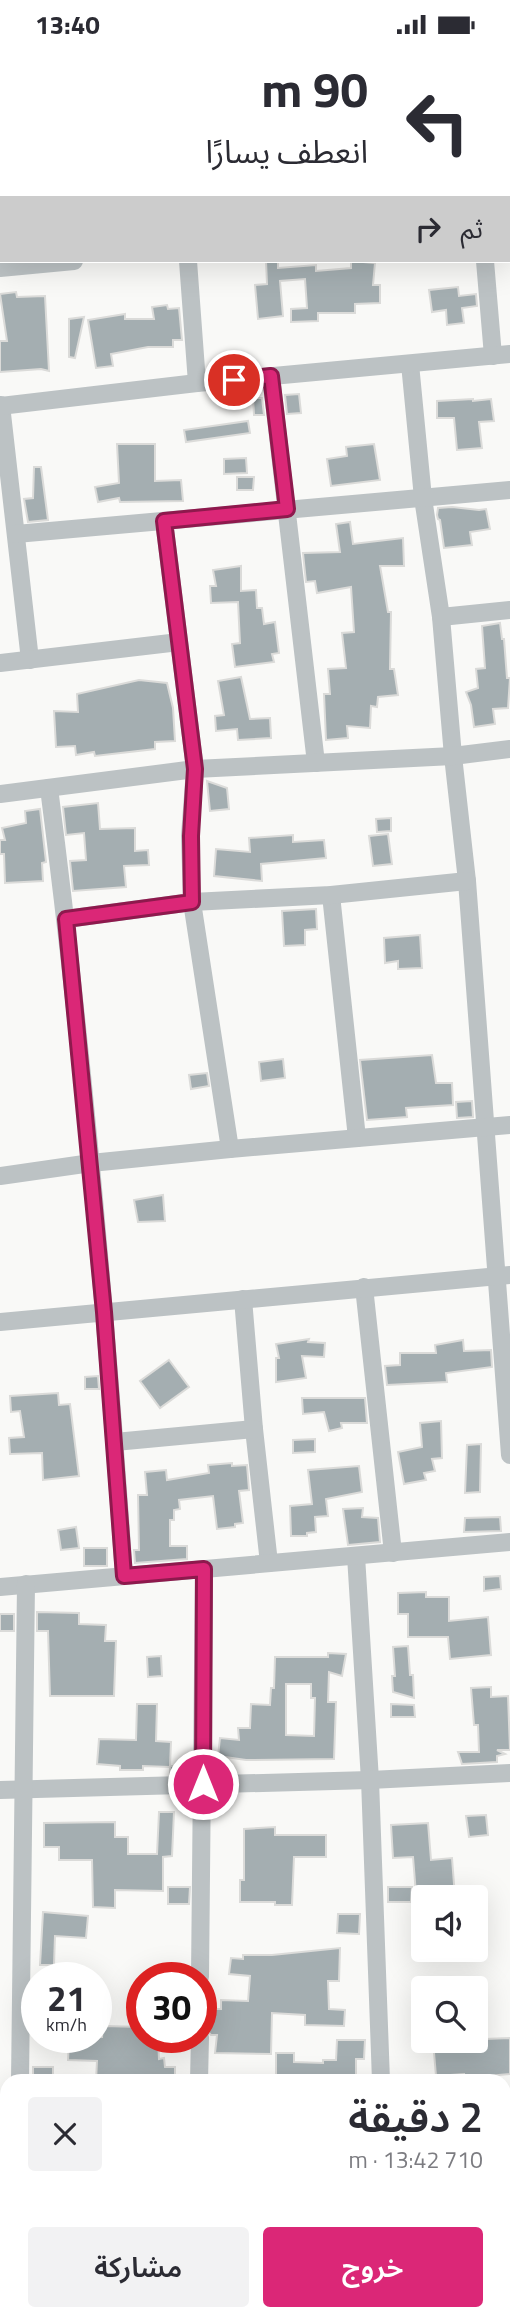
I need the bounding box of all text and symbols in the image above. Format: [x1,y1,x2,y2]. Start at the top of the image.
text: 13:40 [35,5,100,44]
text: 90 m [261,51,368,126]
icon: left [392,77,483,168]
text: انعطف يسارًا [206,127,368,175]
text: ثم [461,209,483,248]
icon: right [409,210,447,248]
pin [204,350,264,410]
icon: arrive [215,361,253,399]
position arrow [166,1747,240,1821]
map controls [411,1885,488,2053]
button: sound [411,1885,488,1962]
speed limit sign: 30 [126,1962,217,2053]
text: 21 [47,1971,86,2025]
button: search [411,1976,488,2053]
text: km/h [46,2011,87,2038]
text: 2 دقيقة [348,2084,483,2148]
button: close [28,2097,102,2171]
text: 710 m · 13:42 [348,2142,483,2177]
button: مشاركة [28,2227,249,2307]
button: خروج [263,2227,483,2307]

